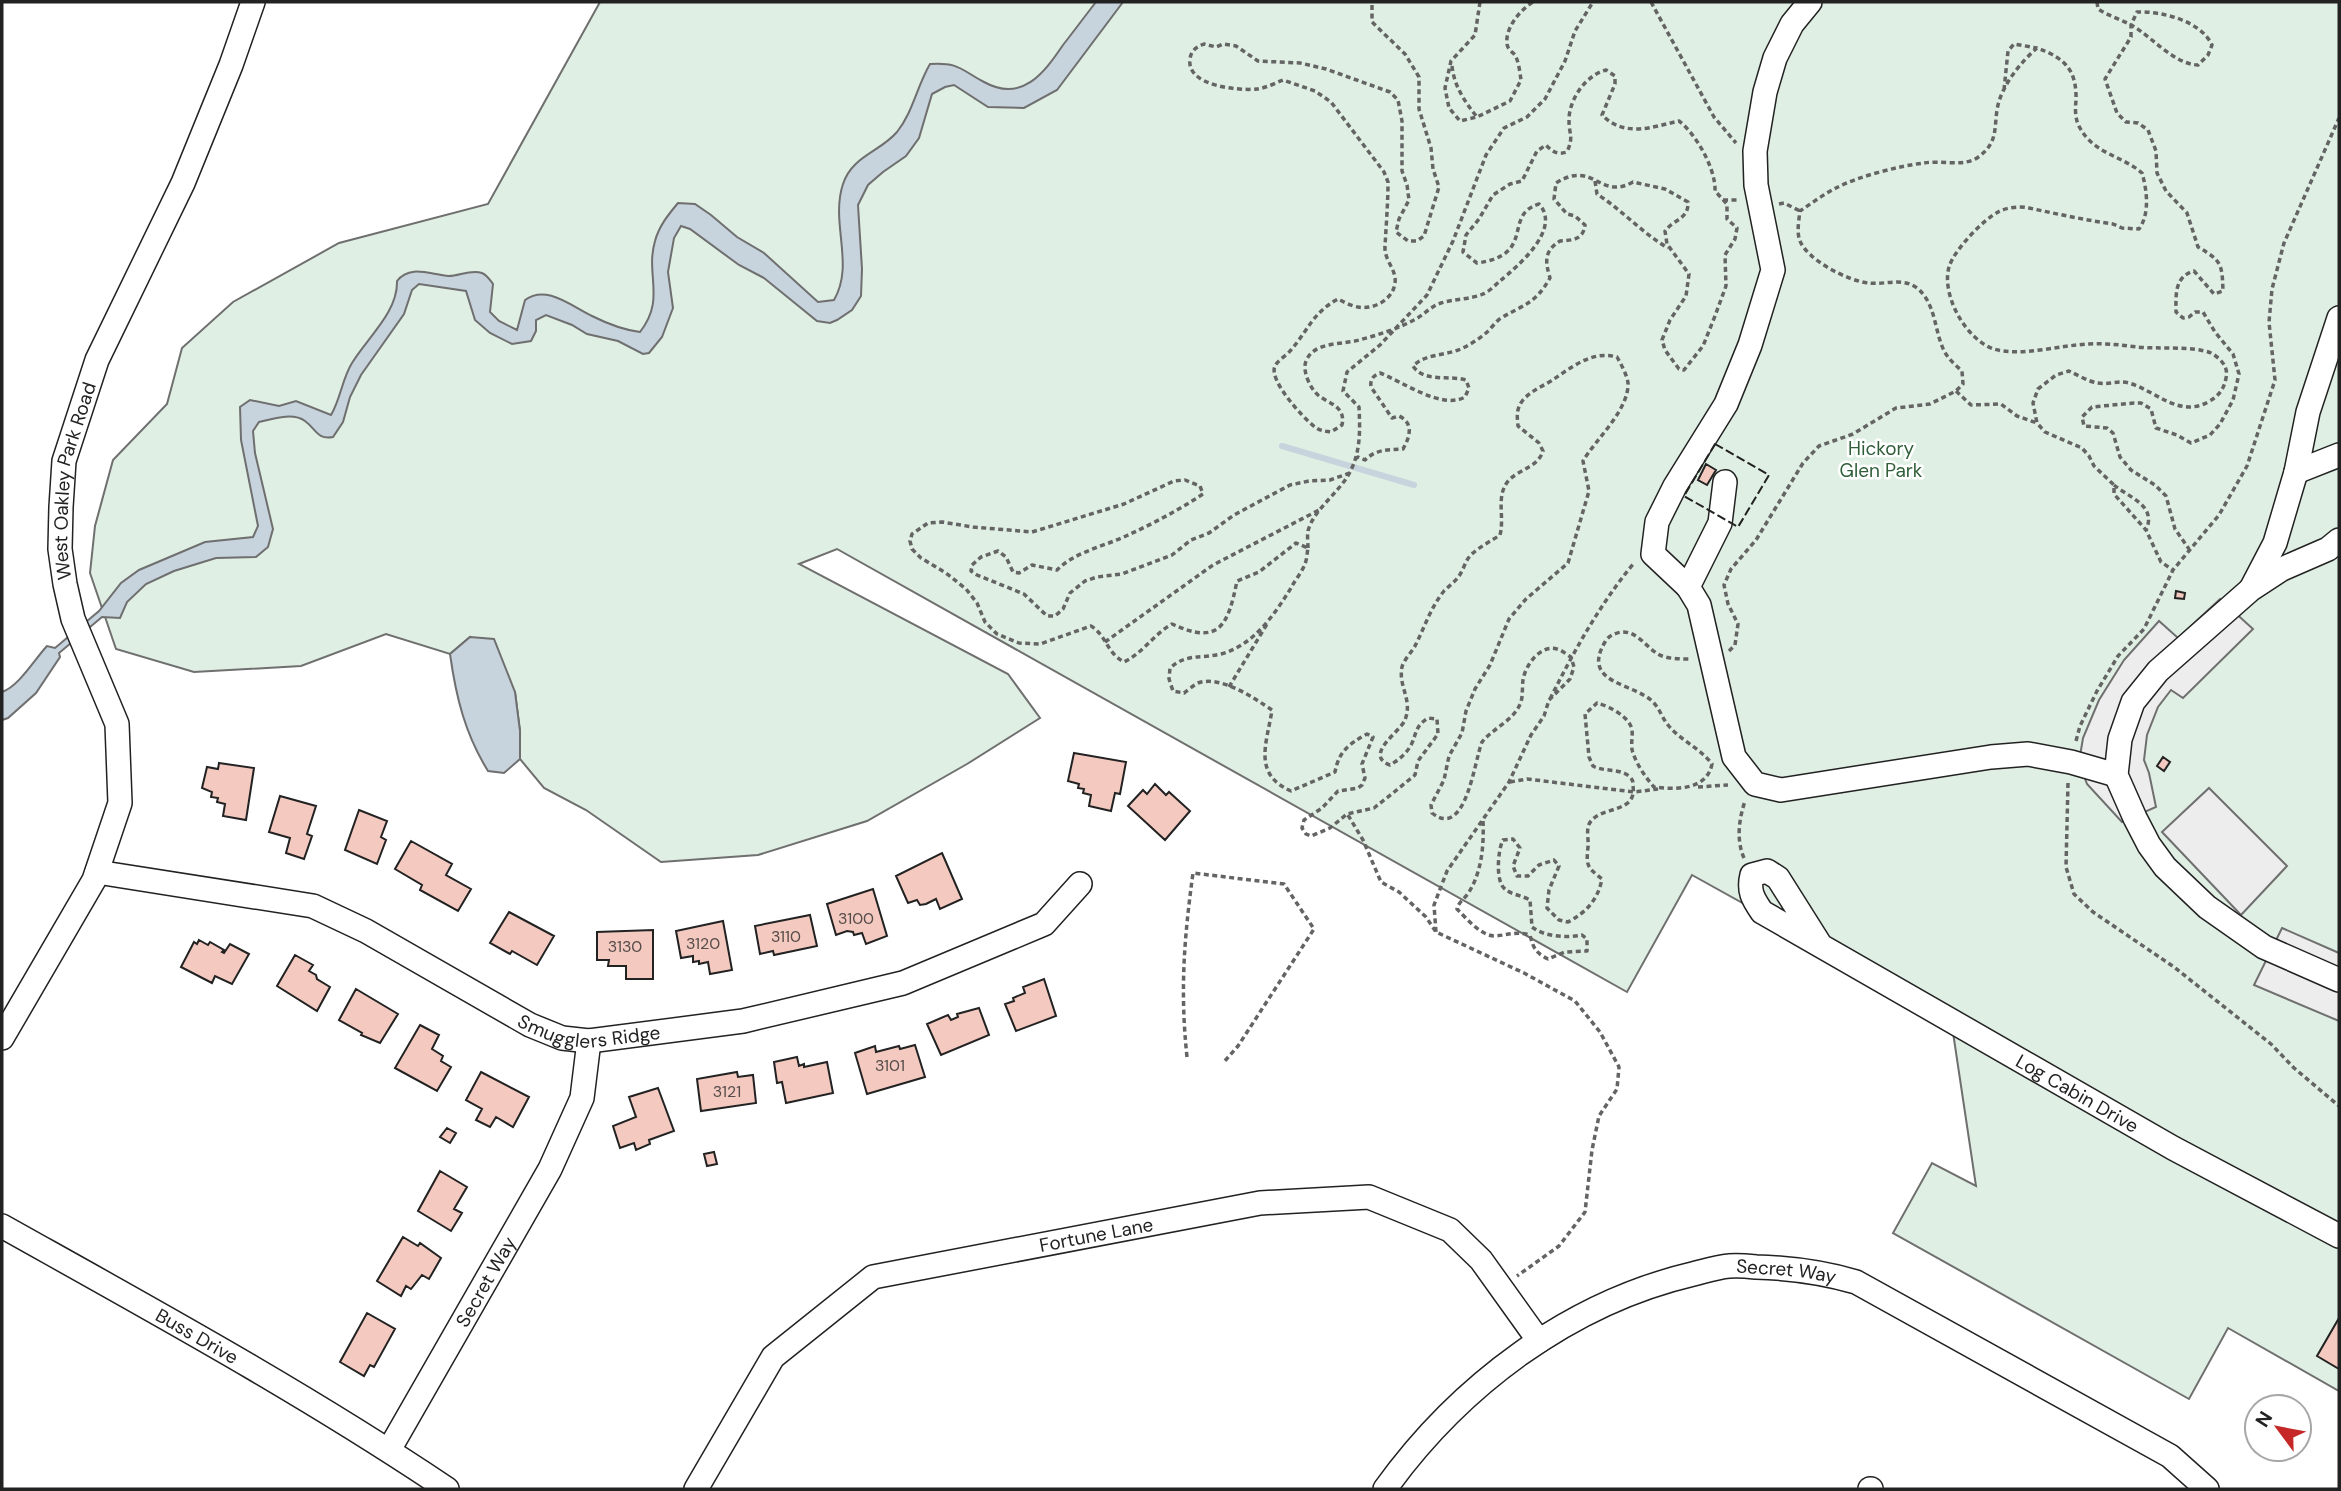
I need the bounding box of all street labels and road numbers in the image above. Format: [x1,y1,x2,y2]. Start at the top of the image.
street label: West Oakley Park Road [48,379,102,582]
street label: Smugglers Ridge [513,1009,662,1054]
street label: Log Cabin Drive [2011,1048,2143,1139]
street label: Fortune Lane [1037,1212,1155,1258]
street label: Secret Way [450,1232,522,1332]
street label: Secret Way [1736,1253,1839,1289]
street label: Buss Drive [151,1303,243,1370]

